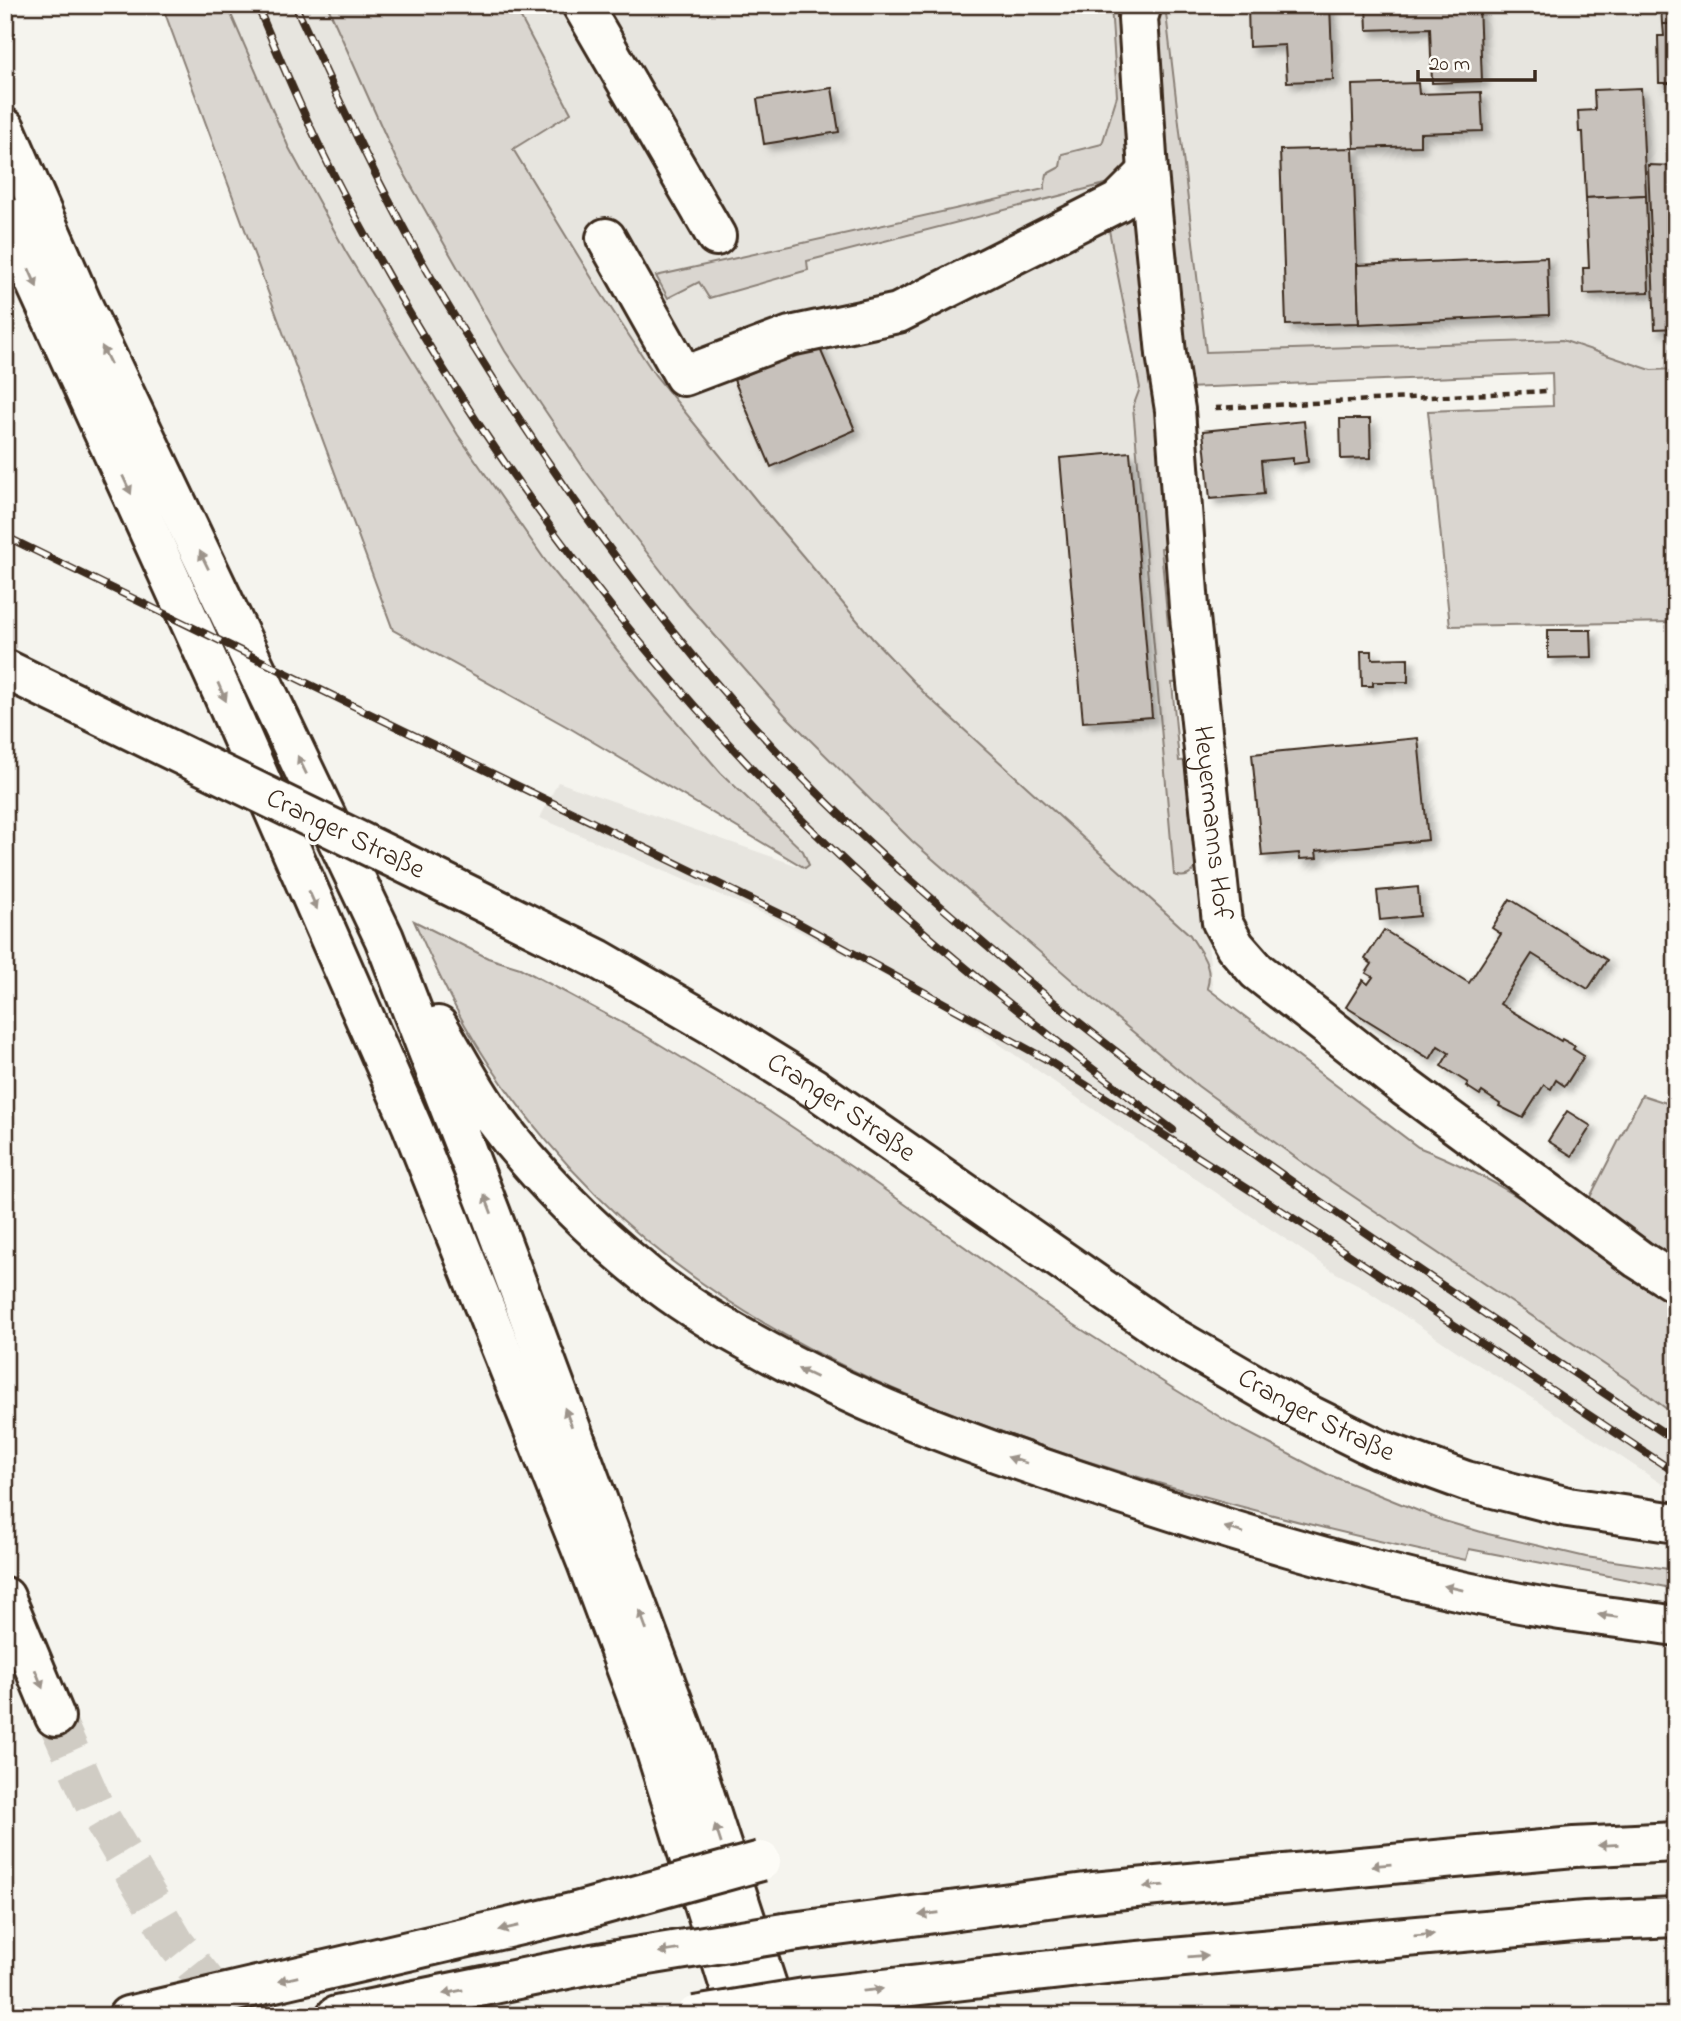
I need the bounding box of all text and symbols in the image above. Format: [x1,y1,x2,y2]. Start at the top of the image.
scale bar [1418,38,1536,82]
text: 20 m [1429,50,1470,80]
one-way arrow [27,268,39,288]
one-way arrow [100,345,112,365]
one-way arrow [121,475,133,495]
one-way arrow [198,550,210,570]
one-way arrow [216,682,228,702]
street label: Heyermanns Hof [1181,724,1242,922]
one-way arrow [296,755,307,776]
street label: Cranger Straße [259,779,432,891]
one-way arrow [307,890,319,910]
street label: Cranger Straße [758,1043,924,1173]
one-way arrow [482,1193,493,1214]
street label: Cranger Straße [1230,1358,1400,1474]
one-way arrow [797,1367,817,1379]
one-way arrow [562,1406,573,1427]
one-way arrow [1007,1454,1028,1465]
one-way arrow [1223,1525,1244,1535]
one-way arrow [1443,1582,1465,1593]
one-way arrow [637,1609,648,1630]
one-way arrow [1597,1610,1619,1621]
one-way arrow [34,1669,45,1690]
one-way arrow [712,1824,723,1845]
one-way arrow [1596,1840,1618,1851]
one-way arrow [1370,1860,1392,1871]
one-way arrow [1143,1881,1165,1892]
one-way arrow [918,1908,940,1919]
one-way arrow [498,1922,520,1933]
one-way arrow [1414,1930,1436,1941]
one-way arrow [657,1946,679,1957]
one-way arrow [1187,1950,1209,1961]
one-way arrow [277,1974,299,1985]
one-way arrow [862,1984,884,1995]
one-way arrow [442,1986,464,1997]

